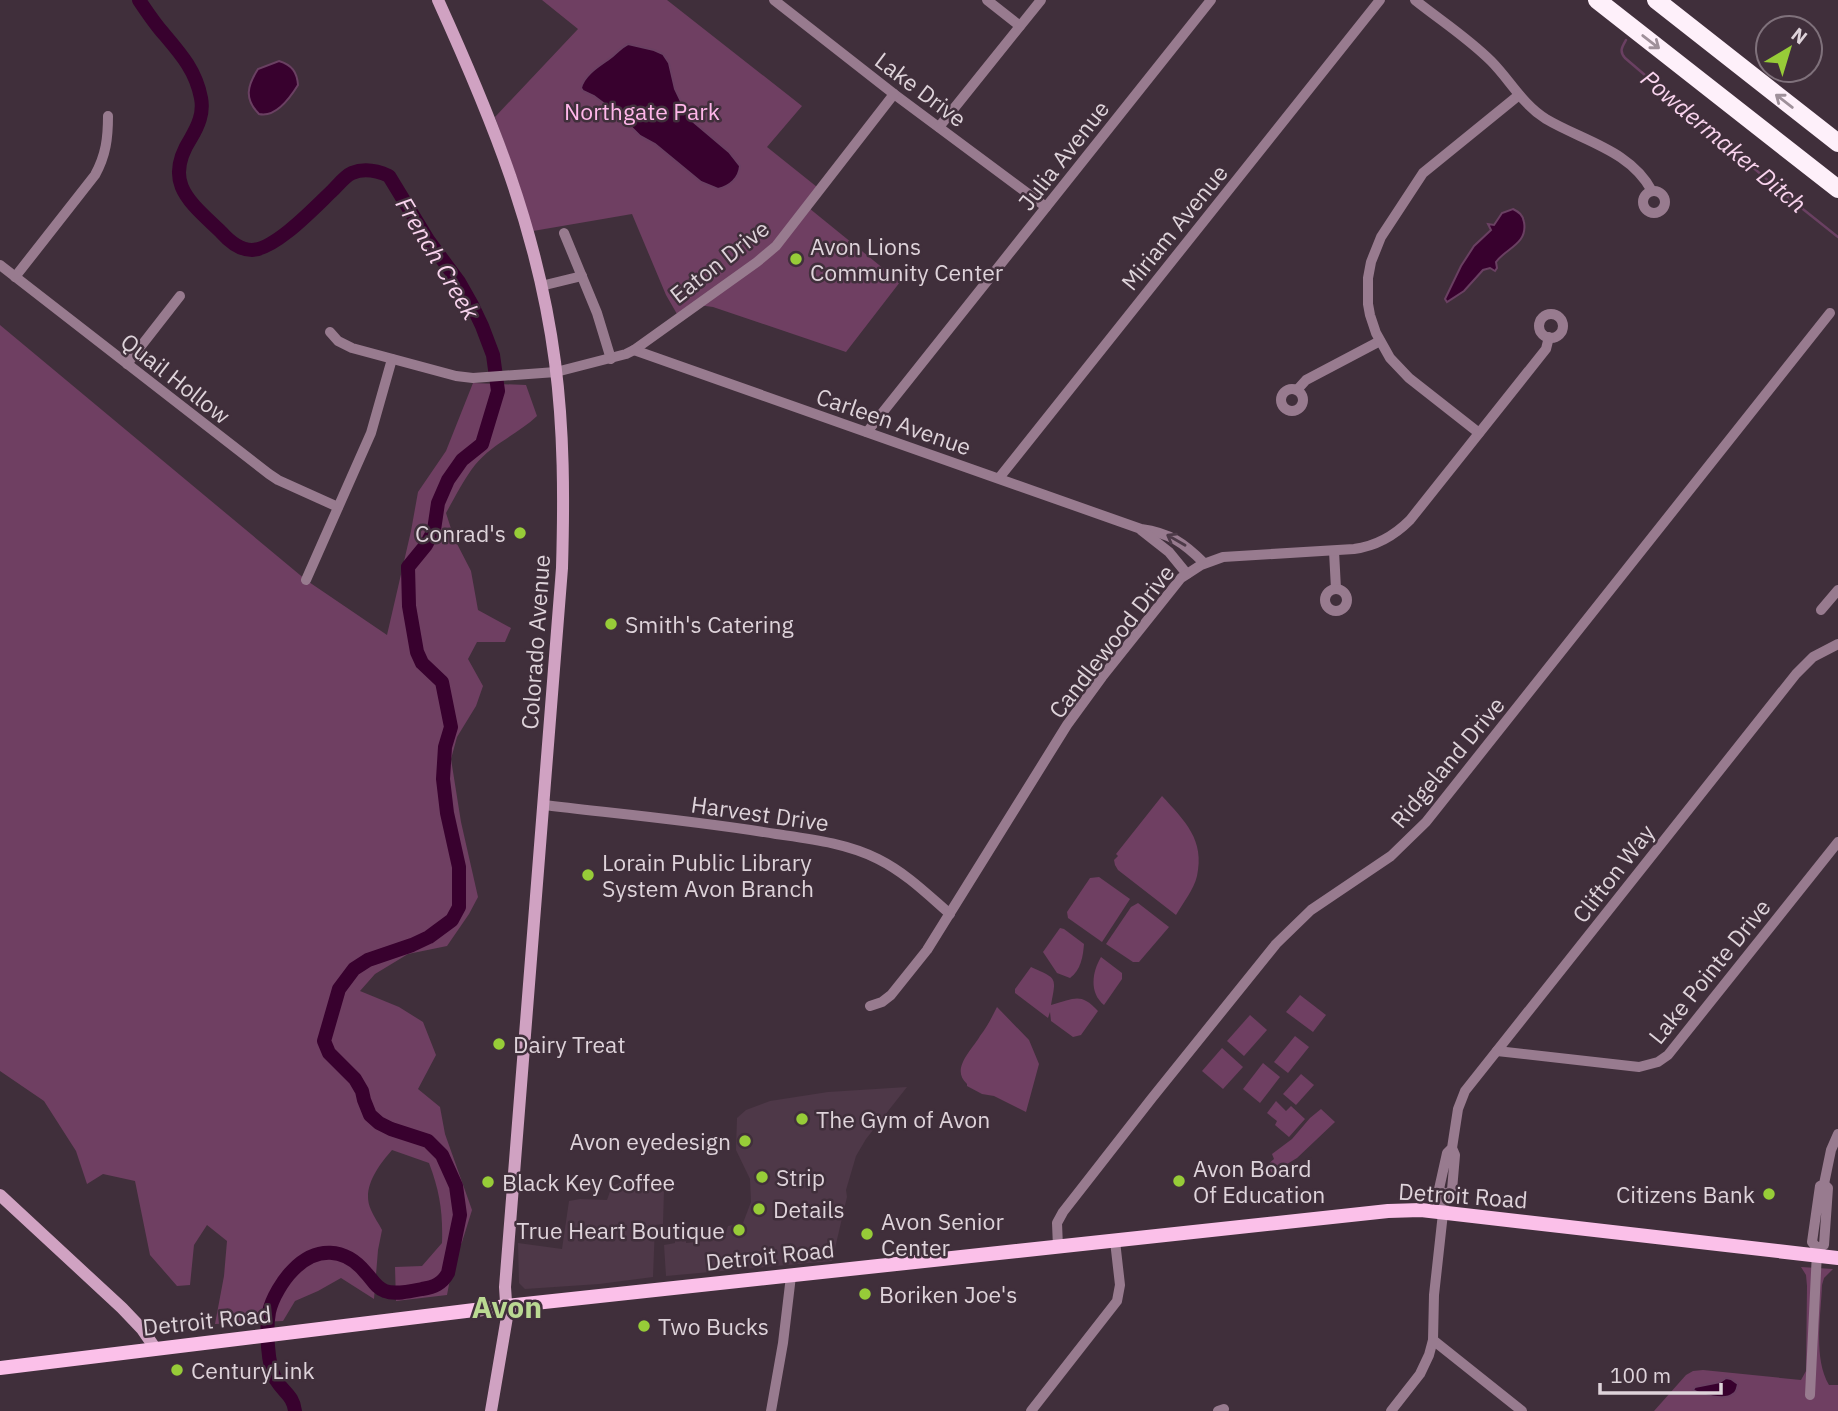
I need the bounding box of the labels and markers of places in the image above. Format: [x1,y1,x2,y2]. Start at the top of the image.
place label: Avon Lions Community Center [810,231,1004,287]
marker: Avon Lions Community Center [788,251,804,267]
place label: Conrad's [415,518,506,548]
marker: Conrad's [512,525,528,541]
place label: Smith's Catering [625,609,794,639]
marker: Smith's Catering [603,616,619,632]
place label: Lorain Public Library System Avon Branch [602,847,814,903]
marker: Lorain Public Library System Avon Branch [580,867,596,883]
place label: Dairy Treat [513,1029,625,1059]
marker: Dairy Treat [491,1036,507,1052]
place label: The Gym of Avon [816,1104,990,1134]
marker: The Gym of Avon [794,1111,810,1127]
place label: Avon eyedesign [570,1126,731,1156]
marker: Avon eyedesign [737,1133,753,1149]
place label: Avon Board Of Education [1193,1153,1325,1209]
place label: Strip [776,1162,825,1192]
place label: Black Key Coffee [502,1167,675,1197]
marker: Strip [754,1169,770,1185]
marker: Avon Board Of Education [1171,1173,1187,1189]
marker: Black Key Coffee [480,1174,496,1190]
place label: Citizens Bank [1616,1179,1755,1209]
marker: Citizens Bank [1761,1186,1777,1202]
place label: Details [773,1194,845,1224]
marker: Details [751,1201,767,1217]
place label: Avon Senior Center [881,1206,1004,1262]
place label: True Heart Boutique [516,1215,725,1245]
marker: True Heart Boutique [731,1222,747,1238]
marker: Avon Senior Center [859,1226,875,1242]
place label: Boriken Joe's [879,1279,1017,1309]
marker: Boriken Joe's [857,1286,873,1302]
place label: Two Bucks [658,1311,769,1341]
marker: Two Bucks [636,1318,652,1334]
place label: CenturyLink [191,1355,315,1385]
marker: CenturyLink [169,1362,185,1378]

